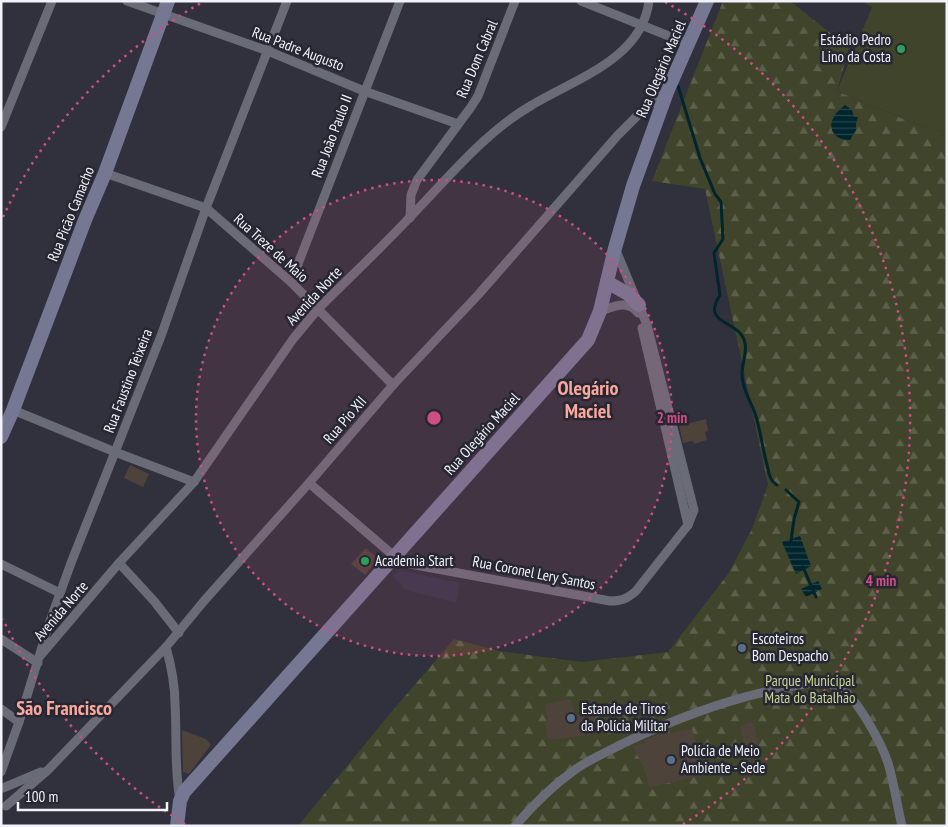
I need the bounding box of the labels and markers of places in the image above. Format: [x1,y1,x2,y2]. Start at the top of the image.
place label: Estádio Pedro Lino da Costa [820,30,891,66]
marker: Estádio Pedro Lino da Costa [895,43,907,55]
centre of rings [425,409,443,427]
place label: Academia Start [375,551,453,570]
marker: Academia Start [359,555,371,567]
place label: Escoteiros Bom Despacho [752,629,829,665]
marker: Escoteiros Bom Despacho [736,642,748,654]
place label: Estande de Tiros da Polícia Militar [581,699,669,735]
marker: Estande de Tiros da Polícia Militar [565,712,577,724]
place label: Polícia de Meio Ambiente - Sede [681,741,766,777]
marker: Polícia de Meio Ambiente - Sede [665,754,677,766]

